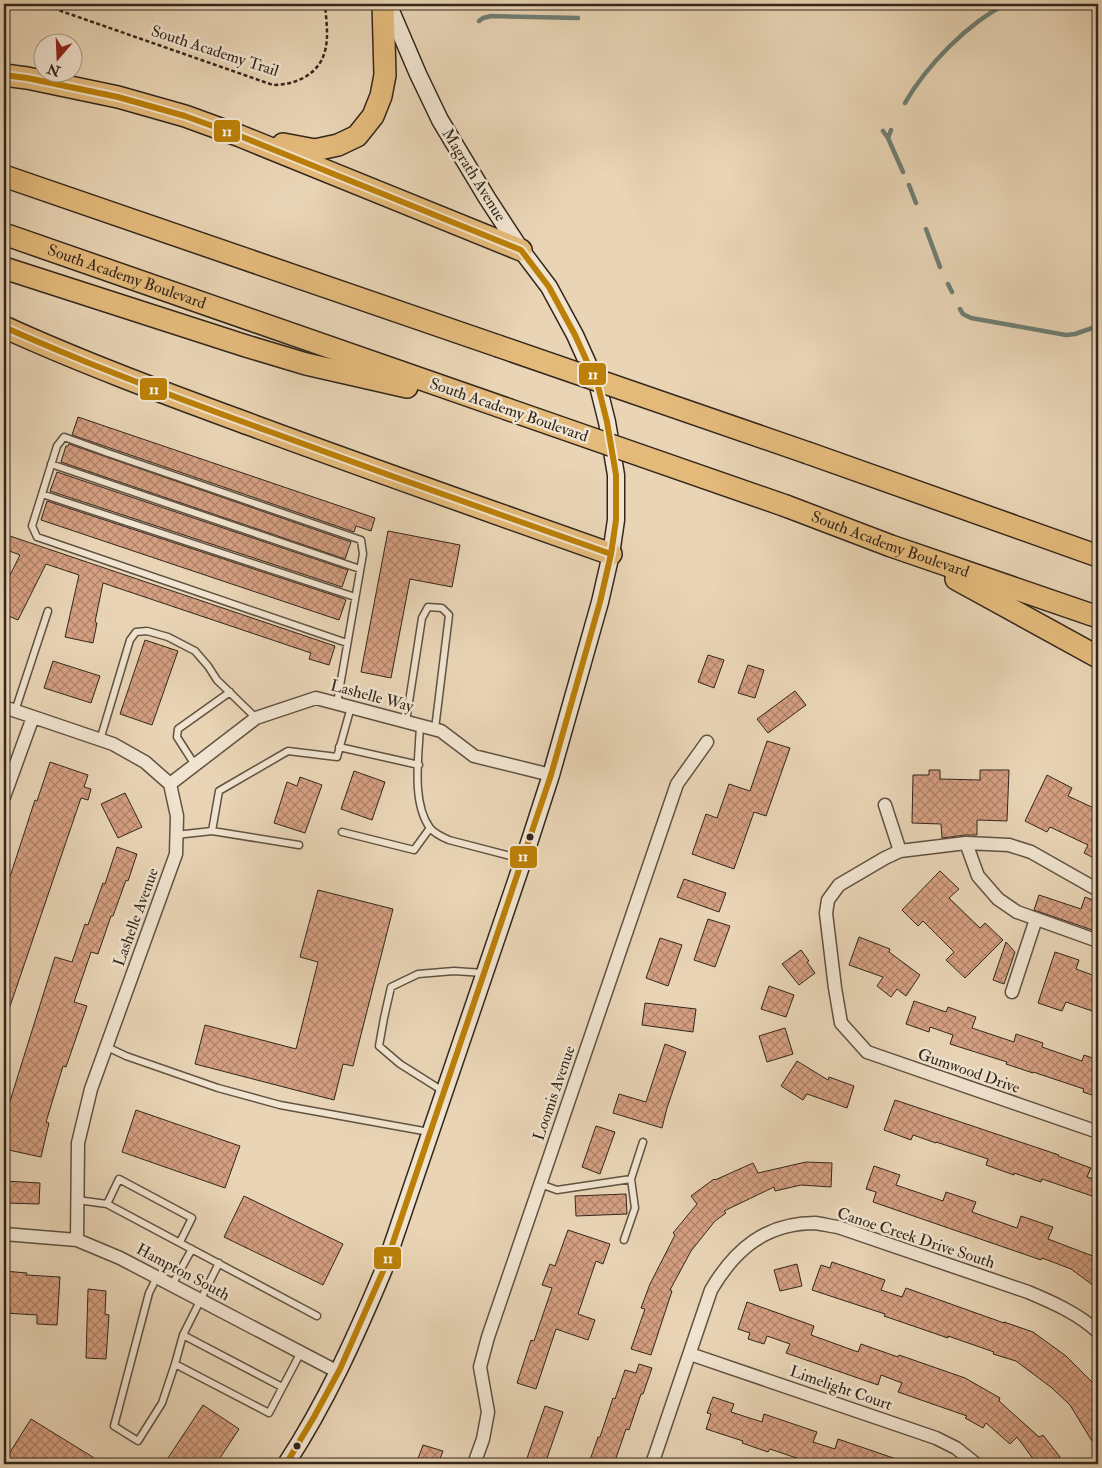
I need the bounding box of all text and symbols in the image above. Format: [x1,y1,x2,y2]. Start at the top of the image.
street label: South Academy Trail [149,21,281,81]
north arrow [32,32,82,82]
text: N [45,60,64,80]
line badge: 11 [213,119,241,143]
text: 11 [222,123,232,140]
street label: Magrath Avenue [438,125,511,225]
street label: South Academy Boulevard [45,240,209,314]
line badge: 11 [578,362,607,386]
text: 11 [588,366,598,383]
street label: South Academy Boulevard [427,373,591,447]
line badge: 11 [139,377,168,401]
text: 11 [149,381,159,398]
street label: South Academy Boulevard [808,507,972,582]
street label: Lashelle Way [328,675,417,717]
unlabelled marker [525,832,535,842]
line badge: 11 [509,845,538,869]
text: 11 [518,848,528,865]
street label: Lashelle Avenue [109,865,163,969]
street label: Loomis Avenue [528,1043,580,1143]
street label: Gumwood Drive [915,1044,1023,1098]
street label: Canoe Creek Drive South [835,1203,998,1273]
street label: Hampton South [132,1239,234,1306]
line badge: 11 [373,1246,402,1270]
text: 11 [383,1250,393,1267]
street label: Limelight Court [787,1361,895,1415]
unlabelled marker [292,1441,302,1451]

